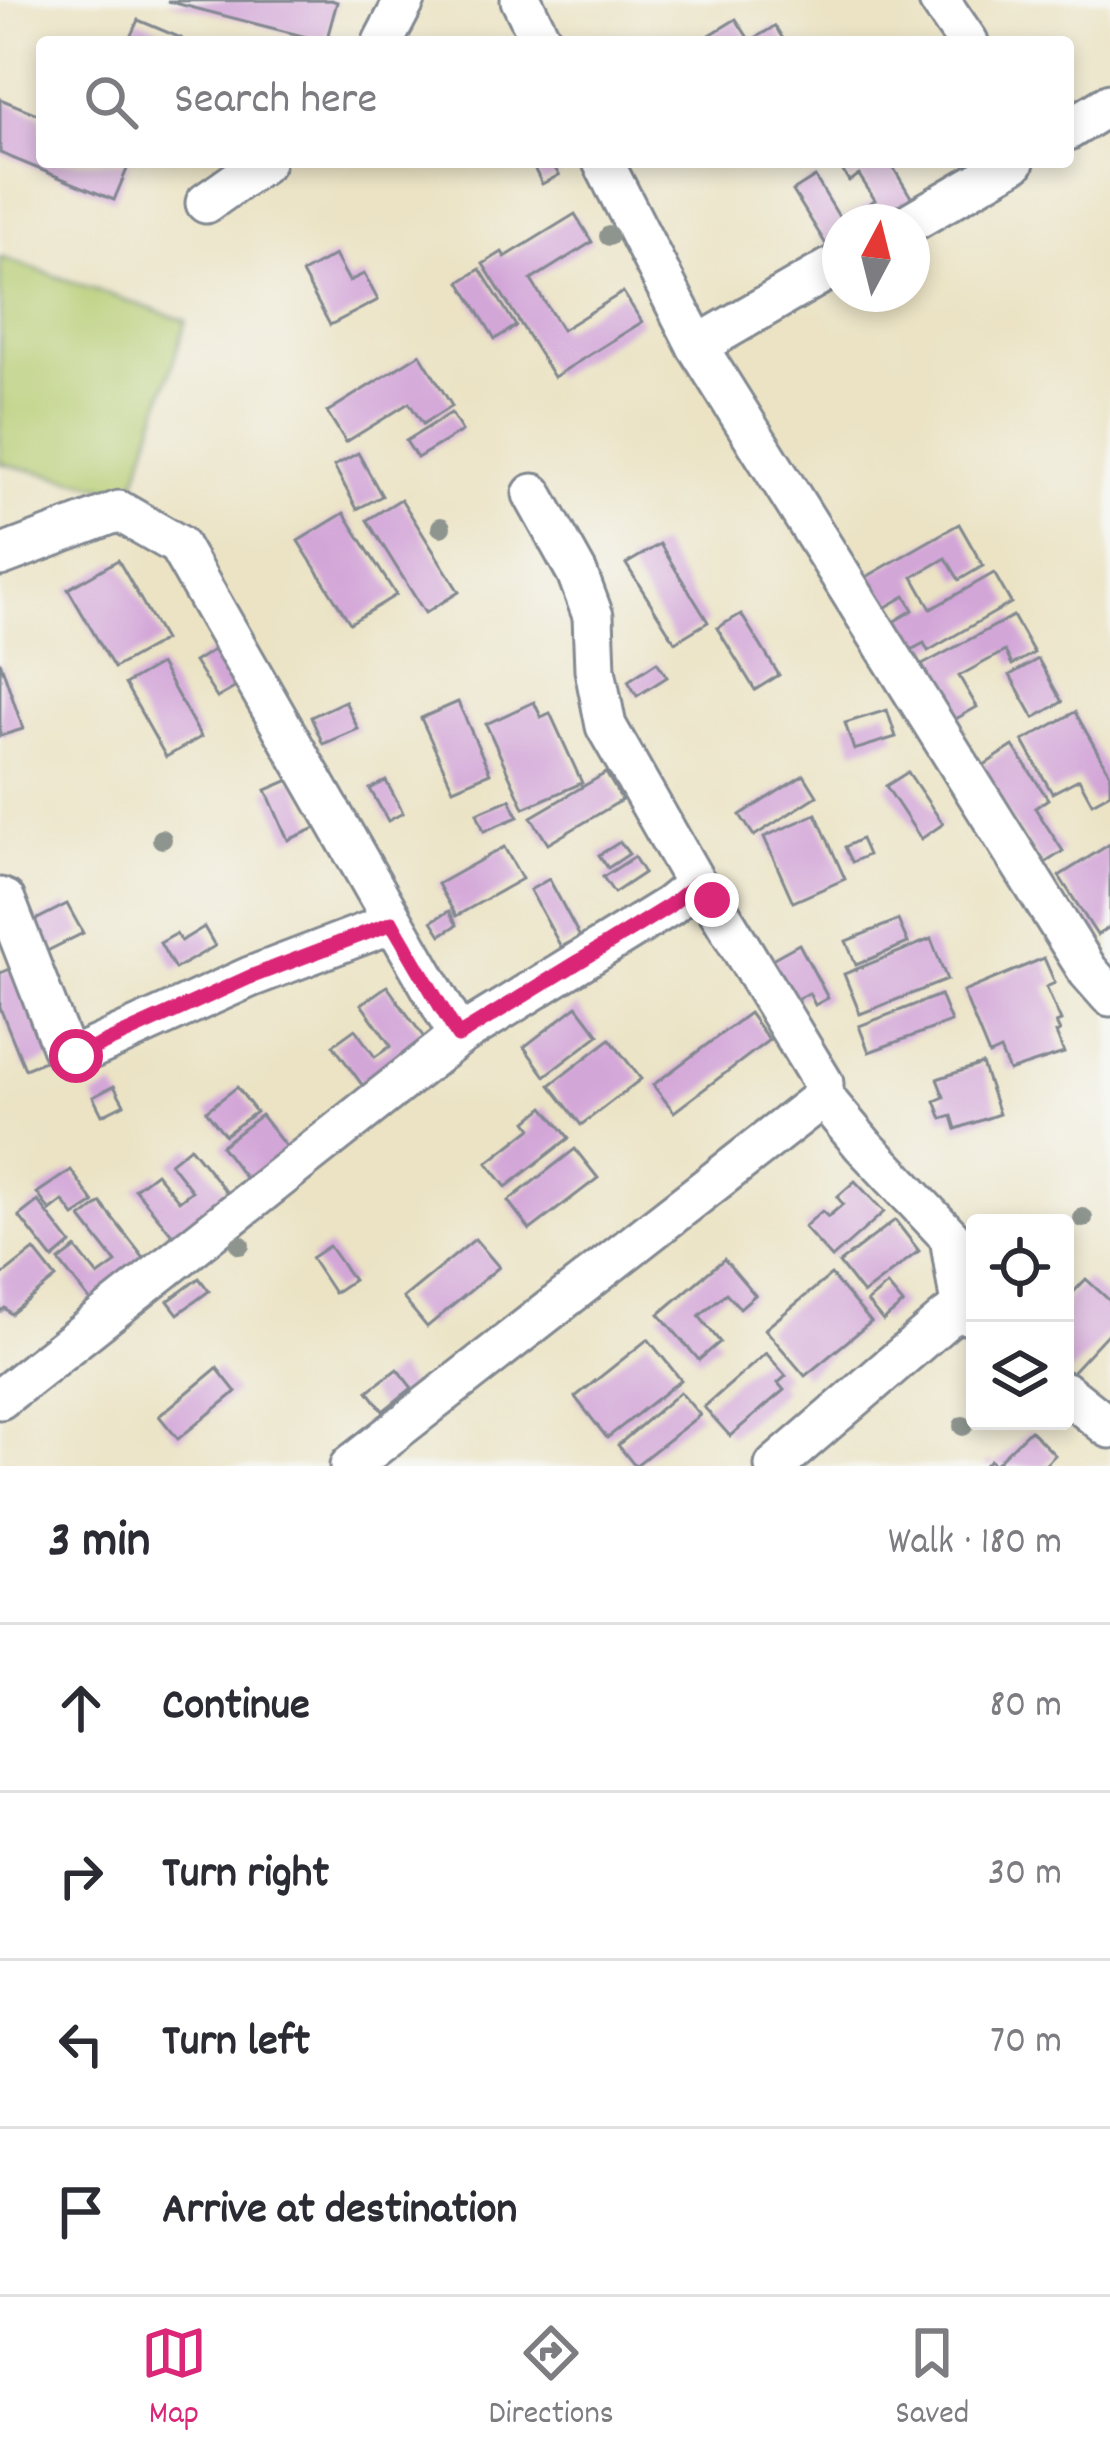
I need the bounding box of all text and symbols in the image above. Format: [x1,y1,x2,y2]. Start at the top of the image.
search box [36,36,1074,168]
icon: search [78,69,144,135]
text: Search here [174,70,377,134]
north arrow [822,204,930,312]
route end [685,873,739,927]
route start [49,1029,103,1083]
map controls [966,1214,1074,1430]
button: locate [966,1214,1074,1322]
button: layers [966,1322,1074,1430]
text: 3 min [48,1508,150,1580]
text: Walk · 180 m [888,1517,1062,1572]
icon: ahead [48,1675,114,1741]
text: Continue [162,1676,310,1740]
text: 80 m [989,1680,1062,1735]
icon: right [48,1843,114,1909]
text: Turn right [162,1844,329,1908]
text: 30 m [988,1848,1062,1903]
icon: left [48,2011,114,2077]
text: Turn left [162,2012,310,2076]
text: 70 m [990,2016,1062,2071]
icon: arrive [48,2179,114,2245]
text: Arrive at destination [162,2180,517,2244]
tab: Map [141,2320,207,2439]
tab: Directions [489,2320,614,2439]
tab: Saved [895,2320,969,2439]

